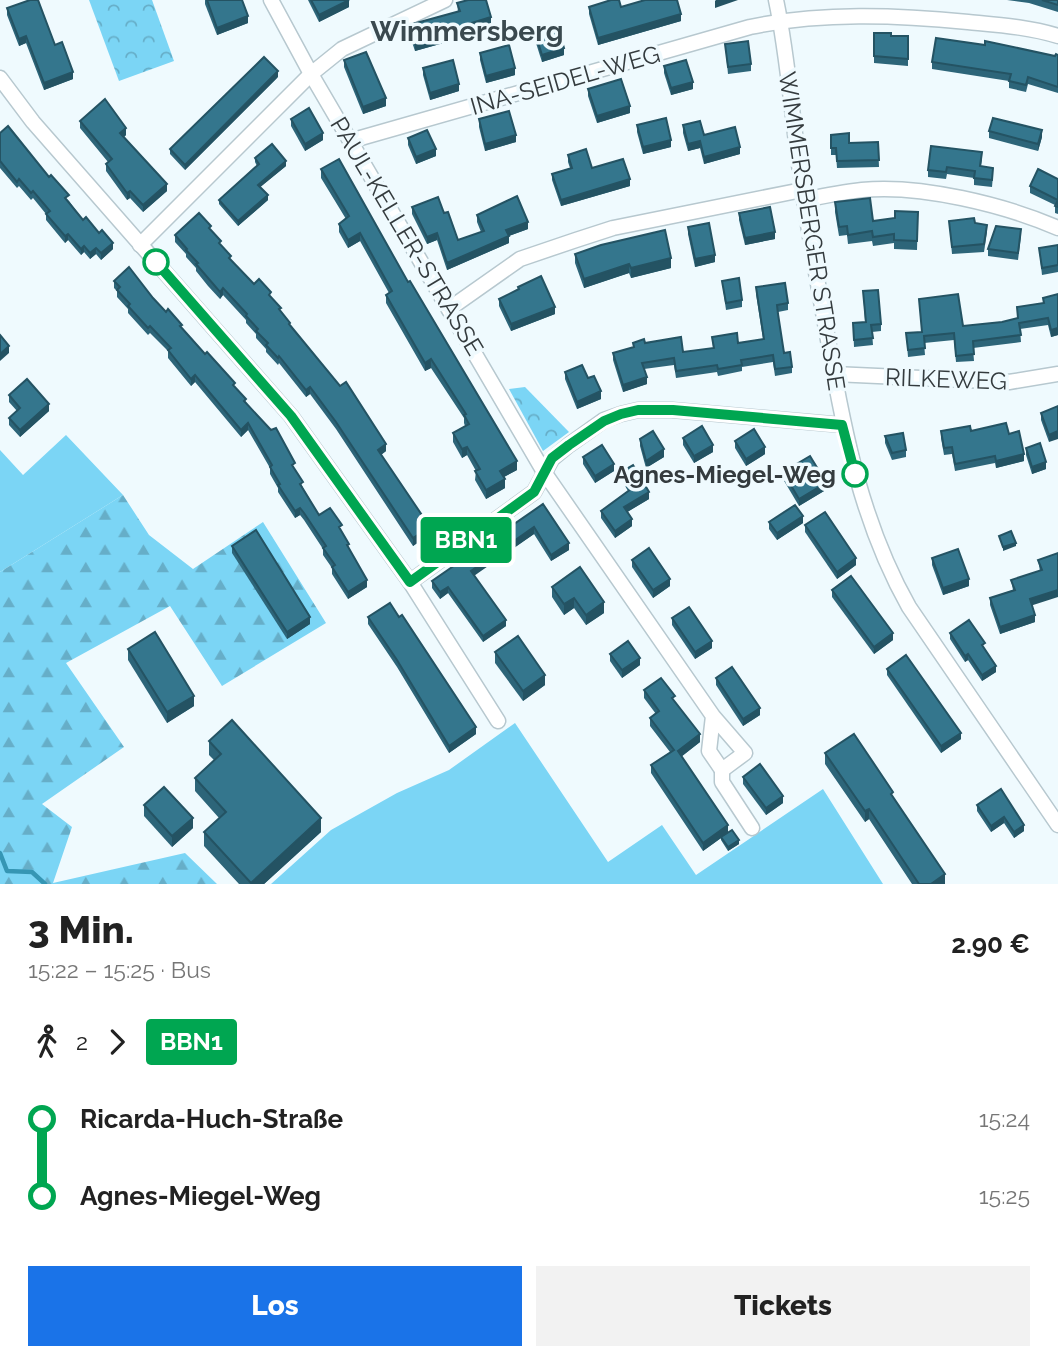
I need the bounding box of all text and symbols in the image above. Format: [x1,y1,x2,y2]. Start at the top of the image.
district label: Wimmersberg [370,15,564,48]
street label: INA-SEIDEL-WEG [467,39,663,121]
street label: WIMMERSBERGER STRASSE [772,70,852,392]
street label: PAUL-KELLER-STRASSE [324,112,490,360]
unlabelled marker [143,249,169,275]
street label: RILKEWEG [884,362,1008,396]
place label: Agnes-Miegel-Weg [614,460,836,489]
marker: Agnes-Miegel-Weg [842,461,868,487]
line badge: BBN1 [417,517,515,563]
text: BBN1 [435,525,497,554]
text: 3 Min. [28,907,134,952]
text: 2.90 € [951,929,1030,959]
text: 15:22 – 15:25 · Bus [28,956,211,983]
icon: walk [28,1023,66,1061]
icon: forward [98,1023,136,1061]
text: BBN1 [160,1027,223,1056]
text: 2 [76,1028,88,1055]
text: Ricarda-Huch-Straße [80,1104,343,1134]
text: 15:24 [979,1105,1030,1132]
text: Agnes-Miegel-Weg [80,1181,321,1211]
text: 15:25 [979,1182,1030,1209]
button: Los [28,1266,522,1346]
button: Tickets [536,1266,1030,1346]

